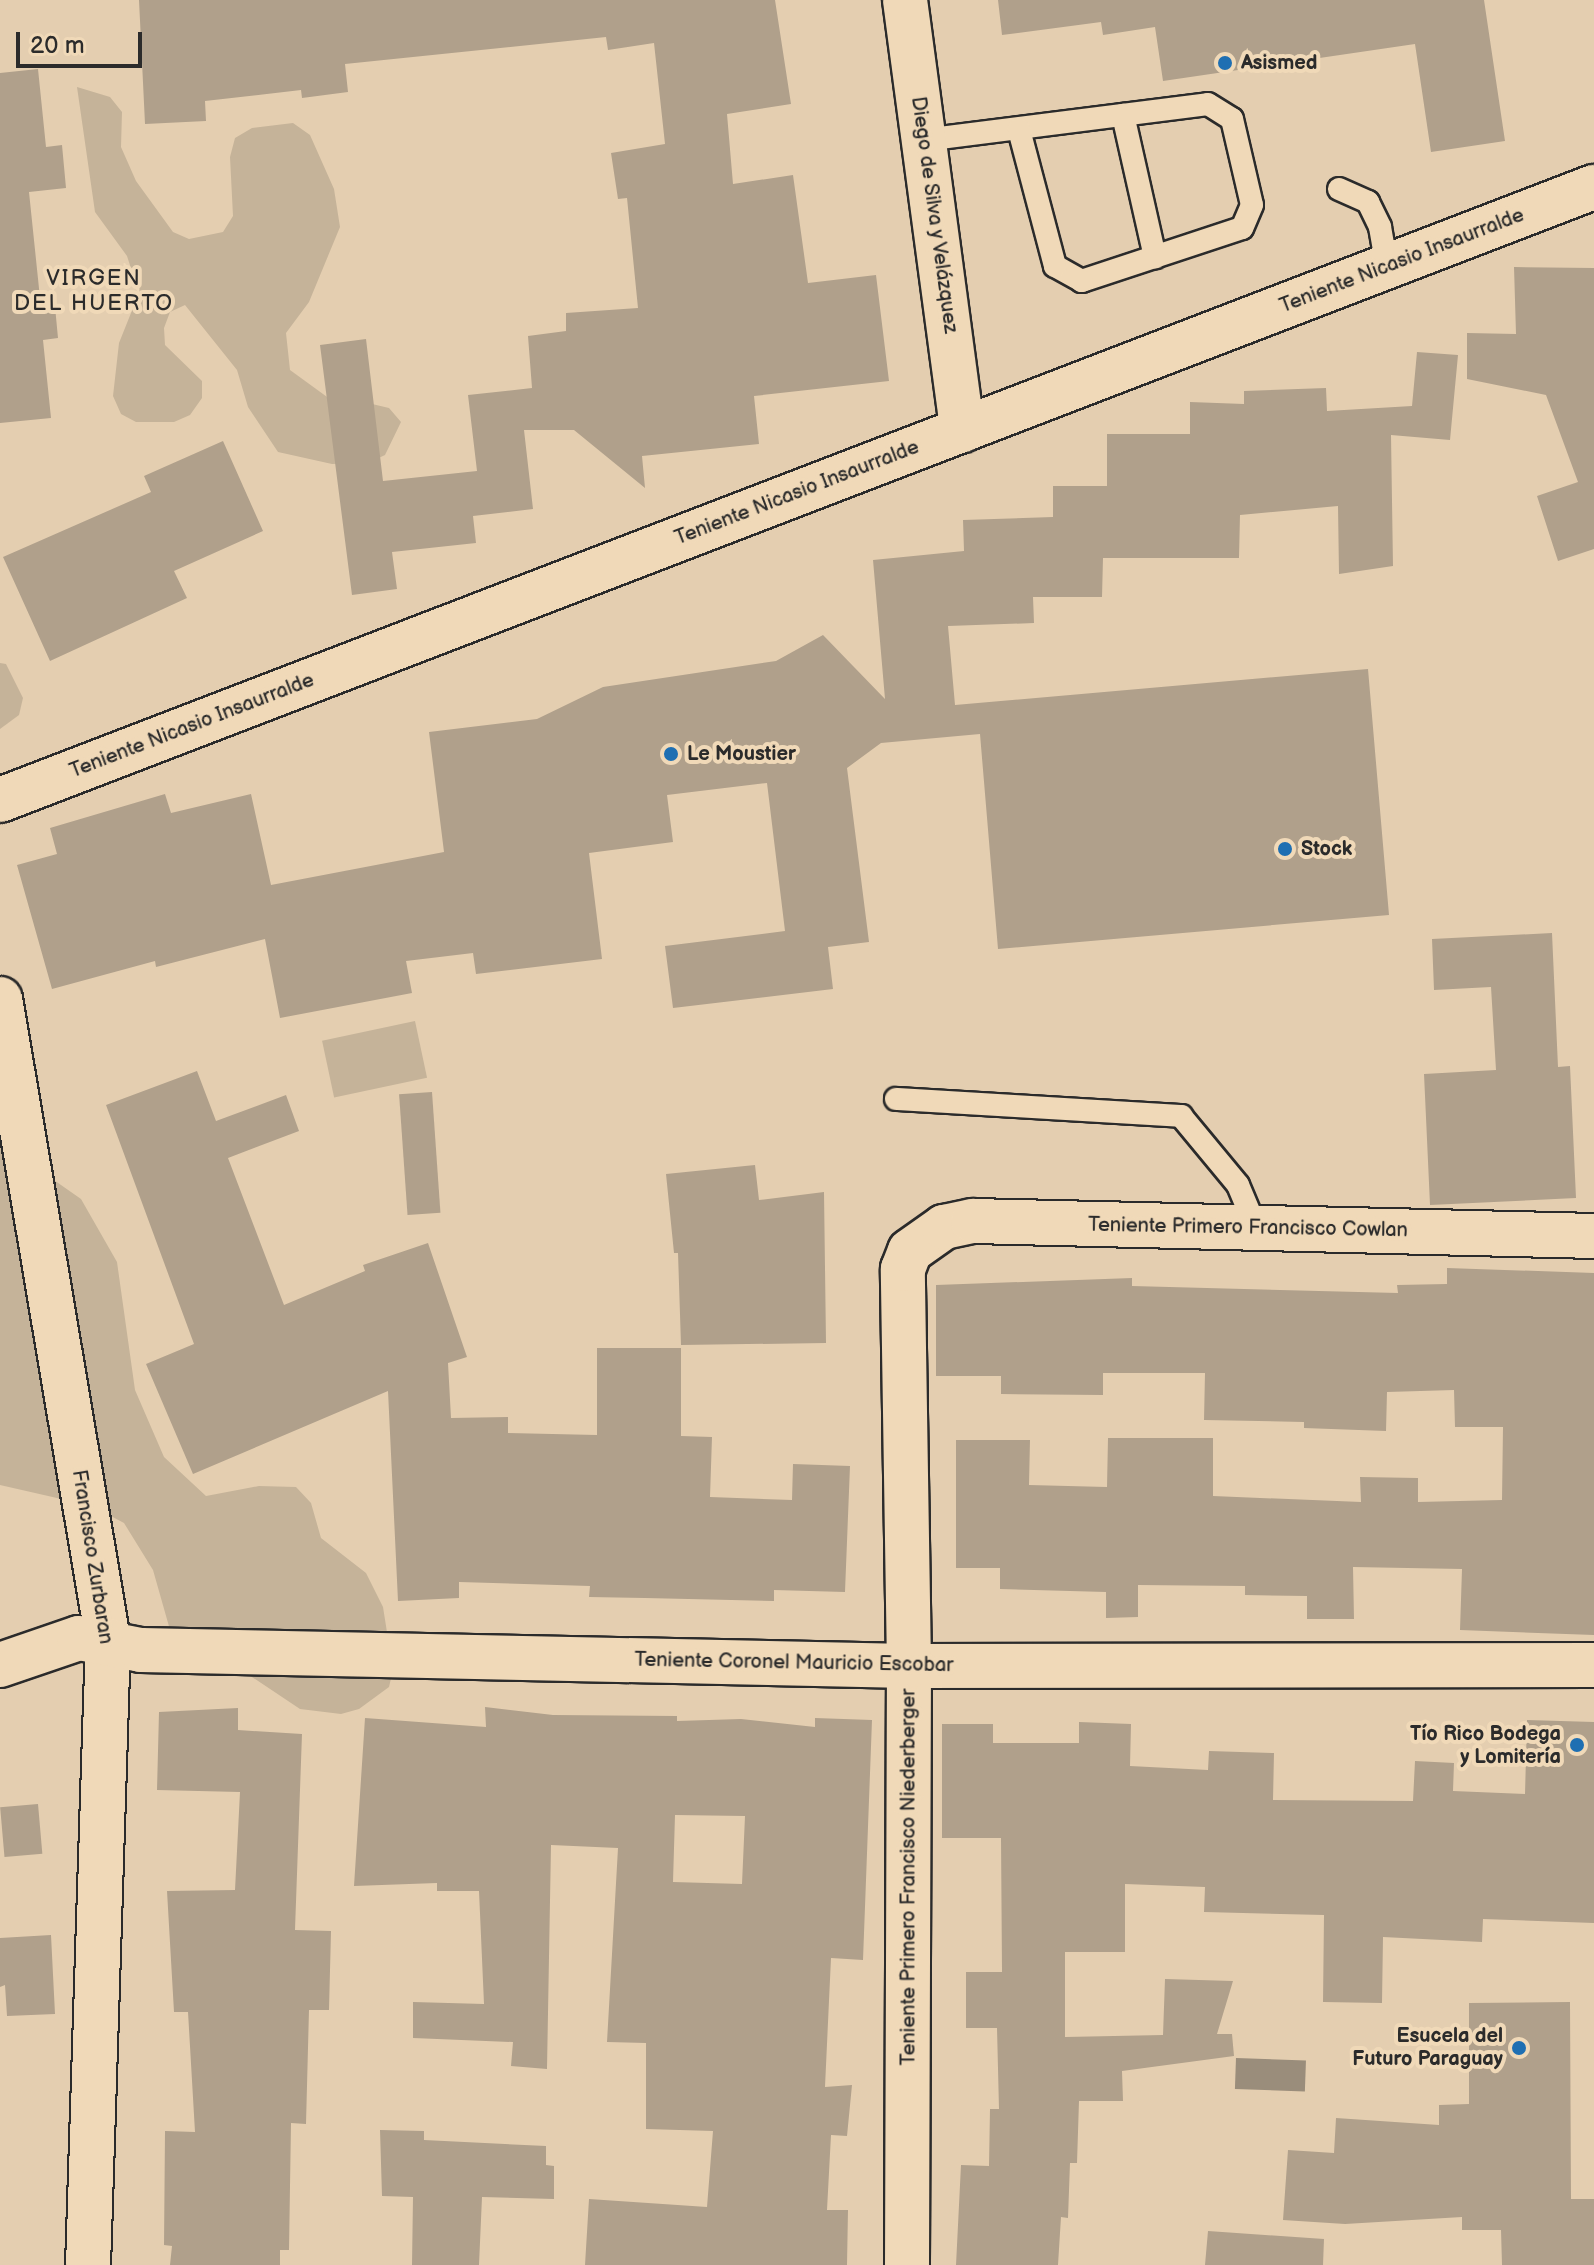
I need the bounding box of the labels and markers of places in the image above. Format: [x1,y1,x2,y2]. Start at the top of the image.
place label: Asismed [1241,51,1317,75]
marker: Asismed [1216,54,1234,72]
place label: Le Moustier [687,742,796,766]
marker: Le Moustier [662,745,680,763]
place label: Stock [1301,837,1352,861]
marker: Stock [1276,840,1294,858]
place label: Tío Rico Bodega y Lomitería [1410,1722,1561,1769]
marker: Tío Rico Bodega y Lomitería [1568,1736,1586,1754]
place label: Esucela del Futuro Paraguay [1352,2024,1503,2071]
marker: Esucela del Futuro Paraguay [1510,2039,1528,2057]

